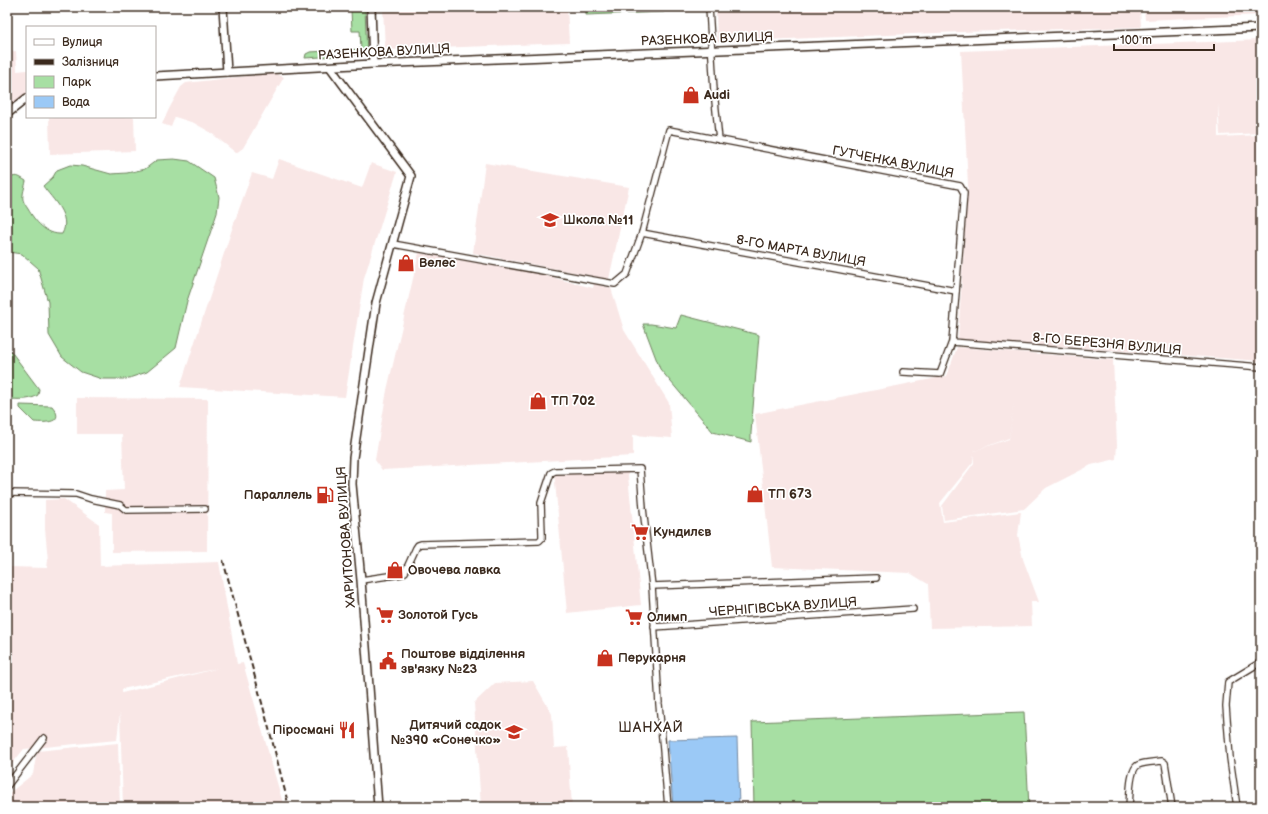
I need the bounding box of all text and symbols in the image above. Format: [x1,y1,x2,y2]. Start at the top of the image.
legend [26,26,156,118]
scale bar [1114,26,1214,52]
street label: РАЗЕНКОВА ВУЛИЦЯ [640,29,774,49]
text: 100 m [1120,33,1152,48]
text: Вулиця [62,35,103,50]
street label: РАЗЕНКОВА ВУЛИЦЯ [317,41,451,63]
text: Залізниця [62,55,119,70]
text: Парк [62,75,92,90]
shop icon: Audi [681,85,701,105]
place label: Audi [703,87,730,103]
text: Вода [62,95,90,110]
street label: ГУТЧЕНКА ВУЛИЦЯ [831,142,955,182]
school or university icon: Школа №11 [540,210,560,230]
place label: Школа №11 [563,212,634,228]
street label: 8-ГО МАРТА ВУЛИЦЯ [735,232,867,270]
shop icon: Велес [396,253,416,273]
place label: Велес [419,255,456,271]
street label: 8-ГО БЕРЕЗНЯ ВУЛИЦЯ [1032,330,1182,358]
shop icon: ТП 702 [528,391,548,411]
place label: ТП 702 [551,393,595,409]
street label: ХАРИТОНОВА ВУЛИЦЯ [333,466,359,608]
shop icon: ТП 673 [745,484,765,504]
fuel station icon: Параллель [315,485,335,505]
place label: ТП 673 [768,486,812,502]
place label: Параллель [244,487,312,503]
supermarket icon: Кундилєв [630,522,650,542]
place label: Кундилєв [653,524,711,540]
shop icon: Овочева лавка [385,560,405,580]
place label: Овочева лавка [408,562,501,578]
street label: ЧЕРНІГІВСЬКА ВУЛИЦЯ [708,594,858,620]
supermarket icon: Золотой Гусь [375,605,395,625]
place label: Золотой Гусь [398,607,478,623]
supermarket icon: Олимп [624,607,644,627]
place label: Олимп [647,609,687,625]
place label: Поштове відділення зв'язку №23 [401,646,525,677]
shop icon: Перукарня [595,648,615,668]
place label: Перукарня [618,650,686,666]
public building icon: Поштове відділення зв'язку №23 [378,651,398,671]
place label: Дитячий садок №390 «Сонечко» [391,717,502,748]
district label: ШАНХАЙ [618,719,684,736]
restaurant icon: Піросмані [337,720,357,740]
place label: Піросмані [272,722,334,738]
school or university icon: Дитячий садок №390 «Сонечко» [504,722,524,742]

